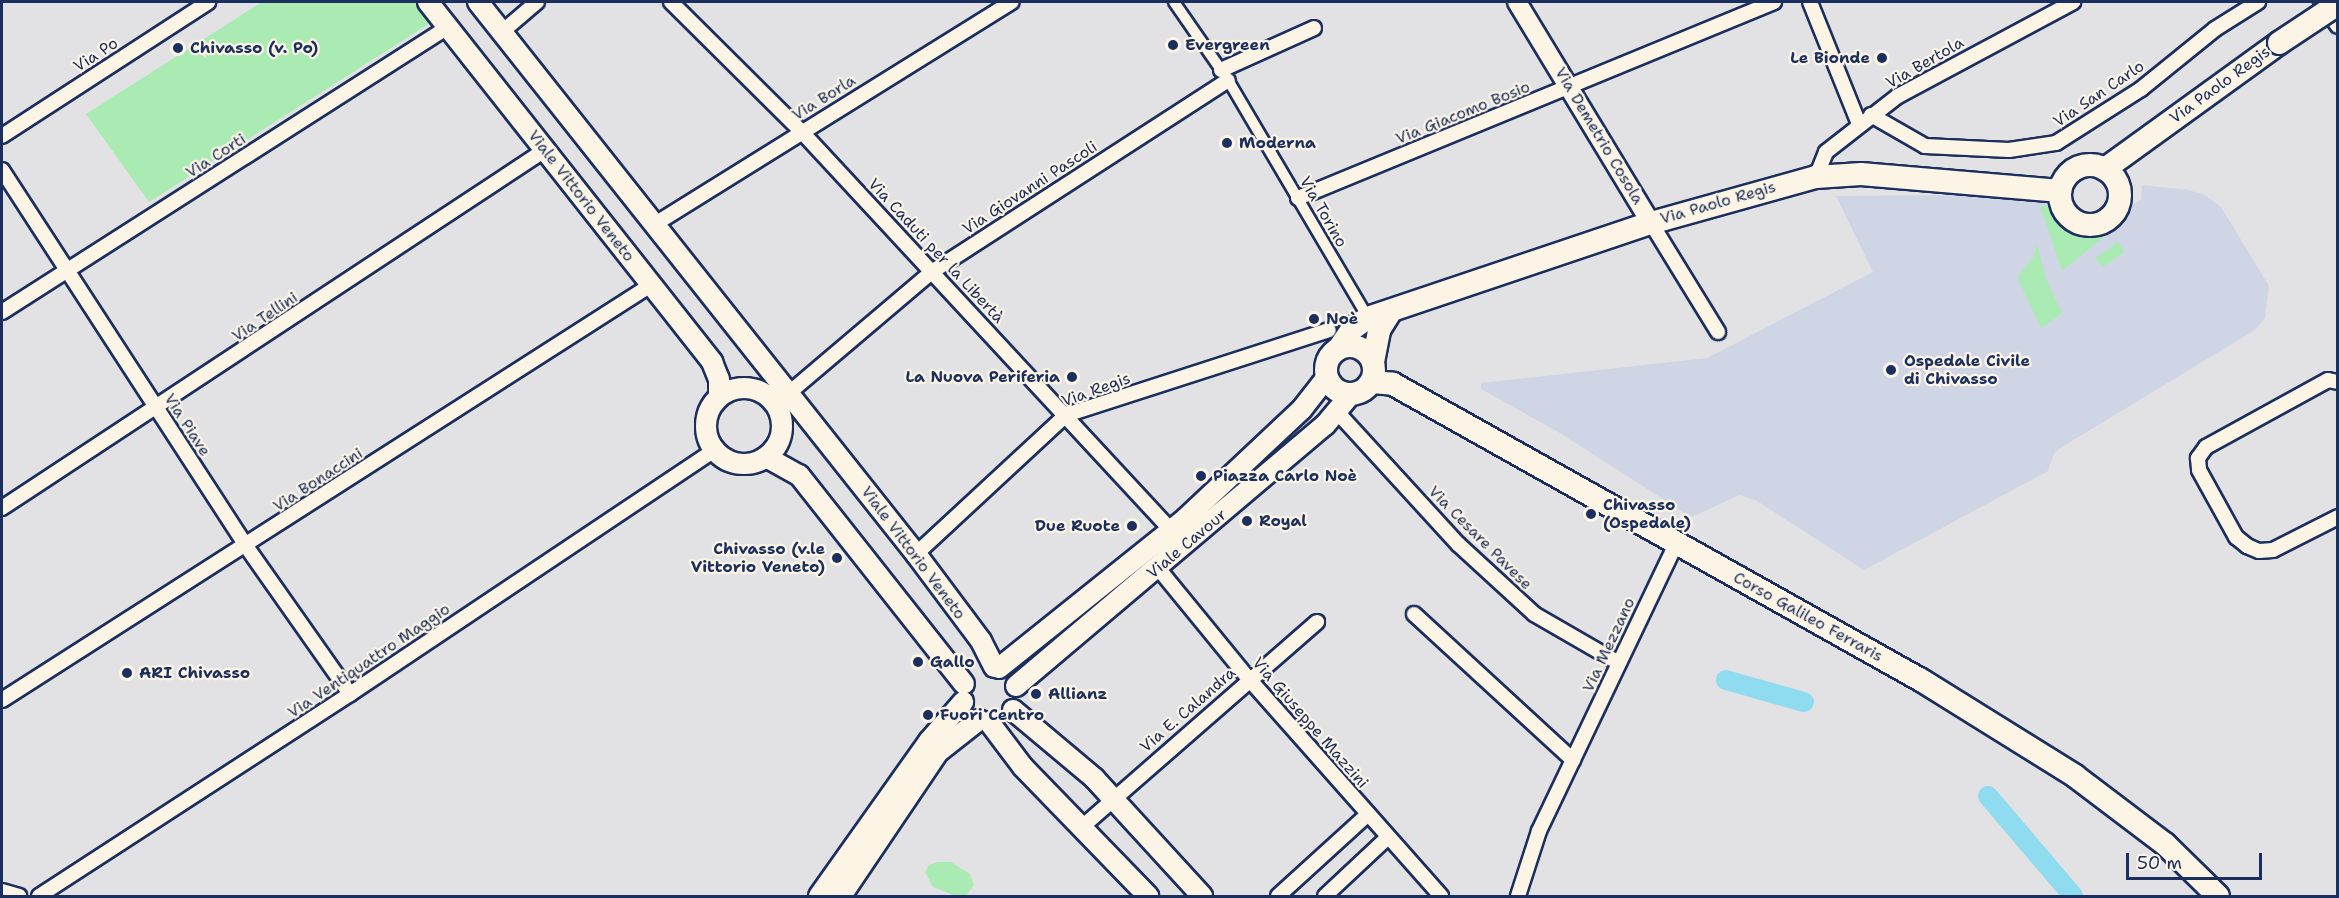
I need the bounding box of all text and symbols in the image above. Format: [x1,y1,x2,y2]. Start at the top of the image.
street label: Via Bertola [1883,33,1967,93]
street label: Via Po [70,34,122,76]
place label: Evergreen [1185,35,1270,55]
place label: Chivasso (v. Po) [190,38,318,58]
marker: Evergreen [1166,38,1180,52]
marker: Chivasso (v. Po) [171,41,185,55]
street label: Via Paolo Regis [2166,42,2274,128]
place label: Le Bionde [1790,48,1870,68]
marker: Le Bionde [1875,51,1889,65]
street label: Via San Carlo [2050,57,2148,131]
street label: Via Demetrio Cosola [1550,64,1648,208]
street label: Via Borla [789,71,859,125]
street label: Via Giacomo Bosio [1393,77,1533,149]
street label: Viale Vittorio Veneto [524,126,638,266]
street label: Via Corti [182,130,250,182]
place label: Moderna [1239,133,1316,153]
marker: Moderna [1220,136,1234,150]
street label: Via Giovanni Pascoli [959,137,1101,239]
street label: Via Torino [1295,173,1351,251]
street label: Via Caduti per la Libertà [864,175,1008,327]
street label: Via Paolo Regis [1658,177,1778,229]
street label: Via Tellini [228,288,302,346]
place label: Noè [1326,309,1358,329]
marker: Noè [1307,312,1321,326]
place label: Ospedale Civile di Chivasso [1904,351,2030,389]
marker: Ospedale Civile di Chivasso [1882,361,1900,379]
place label: La Nuova Periferia [905,367,1060,387]
street label: Via Regis [1059,369,1133,411]
marker: La Nuova Periferia [1065,370,1079,384]
street label: Via Piave [160,390,214,460]
street label: Via Bonaccini [270,444,366,516]
place label: Piazza Carlo Noè [1213,466,1357,486]
marker: Piazza Carlo Noè [1194,469,1208,483]
street label: Via Cesare Pavese [1424,482,1536,594]
street label: Viale Vittorio Veneto [857,483,969,623]
place label: Chivasso (Ospedale) [1603,495,1691,533]
street label: Viale Cavour [1143,505,1231,583]
marker: Chivasso (Ospedale) [1584,507,1598,521]
place label: Royal [1259,511,1307,531]
marker: Royal [1240,514,1254,528]
place label: Due Ruote [1035,516,1120,536]
marker: Due Ruote [1125,519,1139,533]
place label: Chivasso (v.le Vittorio Veneto) [691,539,825,577]
marker: Chivasso (v.le Vittorio Veneto) [830,551,844,565]
street label: Corso Galileo Ferraris [1730,568,1886,666]
street label: Via Mezzano [1579,595,1639,695]
street label: Via Ventiquattro Maggio [284,600,454,722]
place label: Gallo [930,652,975,672]
street label: Via Giuseppe Mazzini [1248,654,1372,792]
marker: Gallo [911,655,925,669]
place label: ARI Chivasso [139,663,250,683]
street label: Via E. Calandra [1136,663,1240,757]
marker: ARI Chivasso [120,666,134,680]
place label: Allianz [1048,684,1107,704]
marker: Allianz [1029,687,1043,701]
place label: Fuori Centro [940,705,1044,725]
marker: Fuori Centro [921,708,935,722]
scale bar [2129,841,2266,879]
text: 50 m [2137,851,2182,875]

